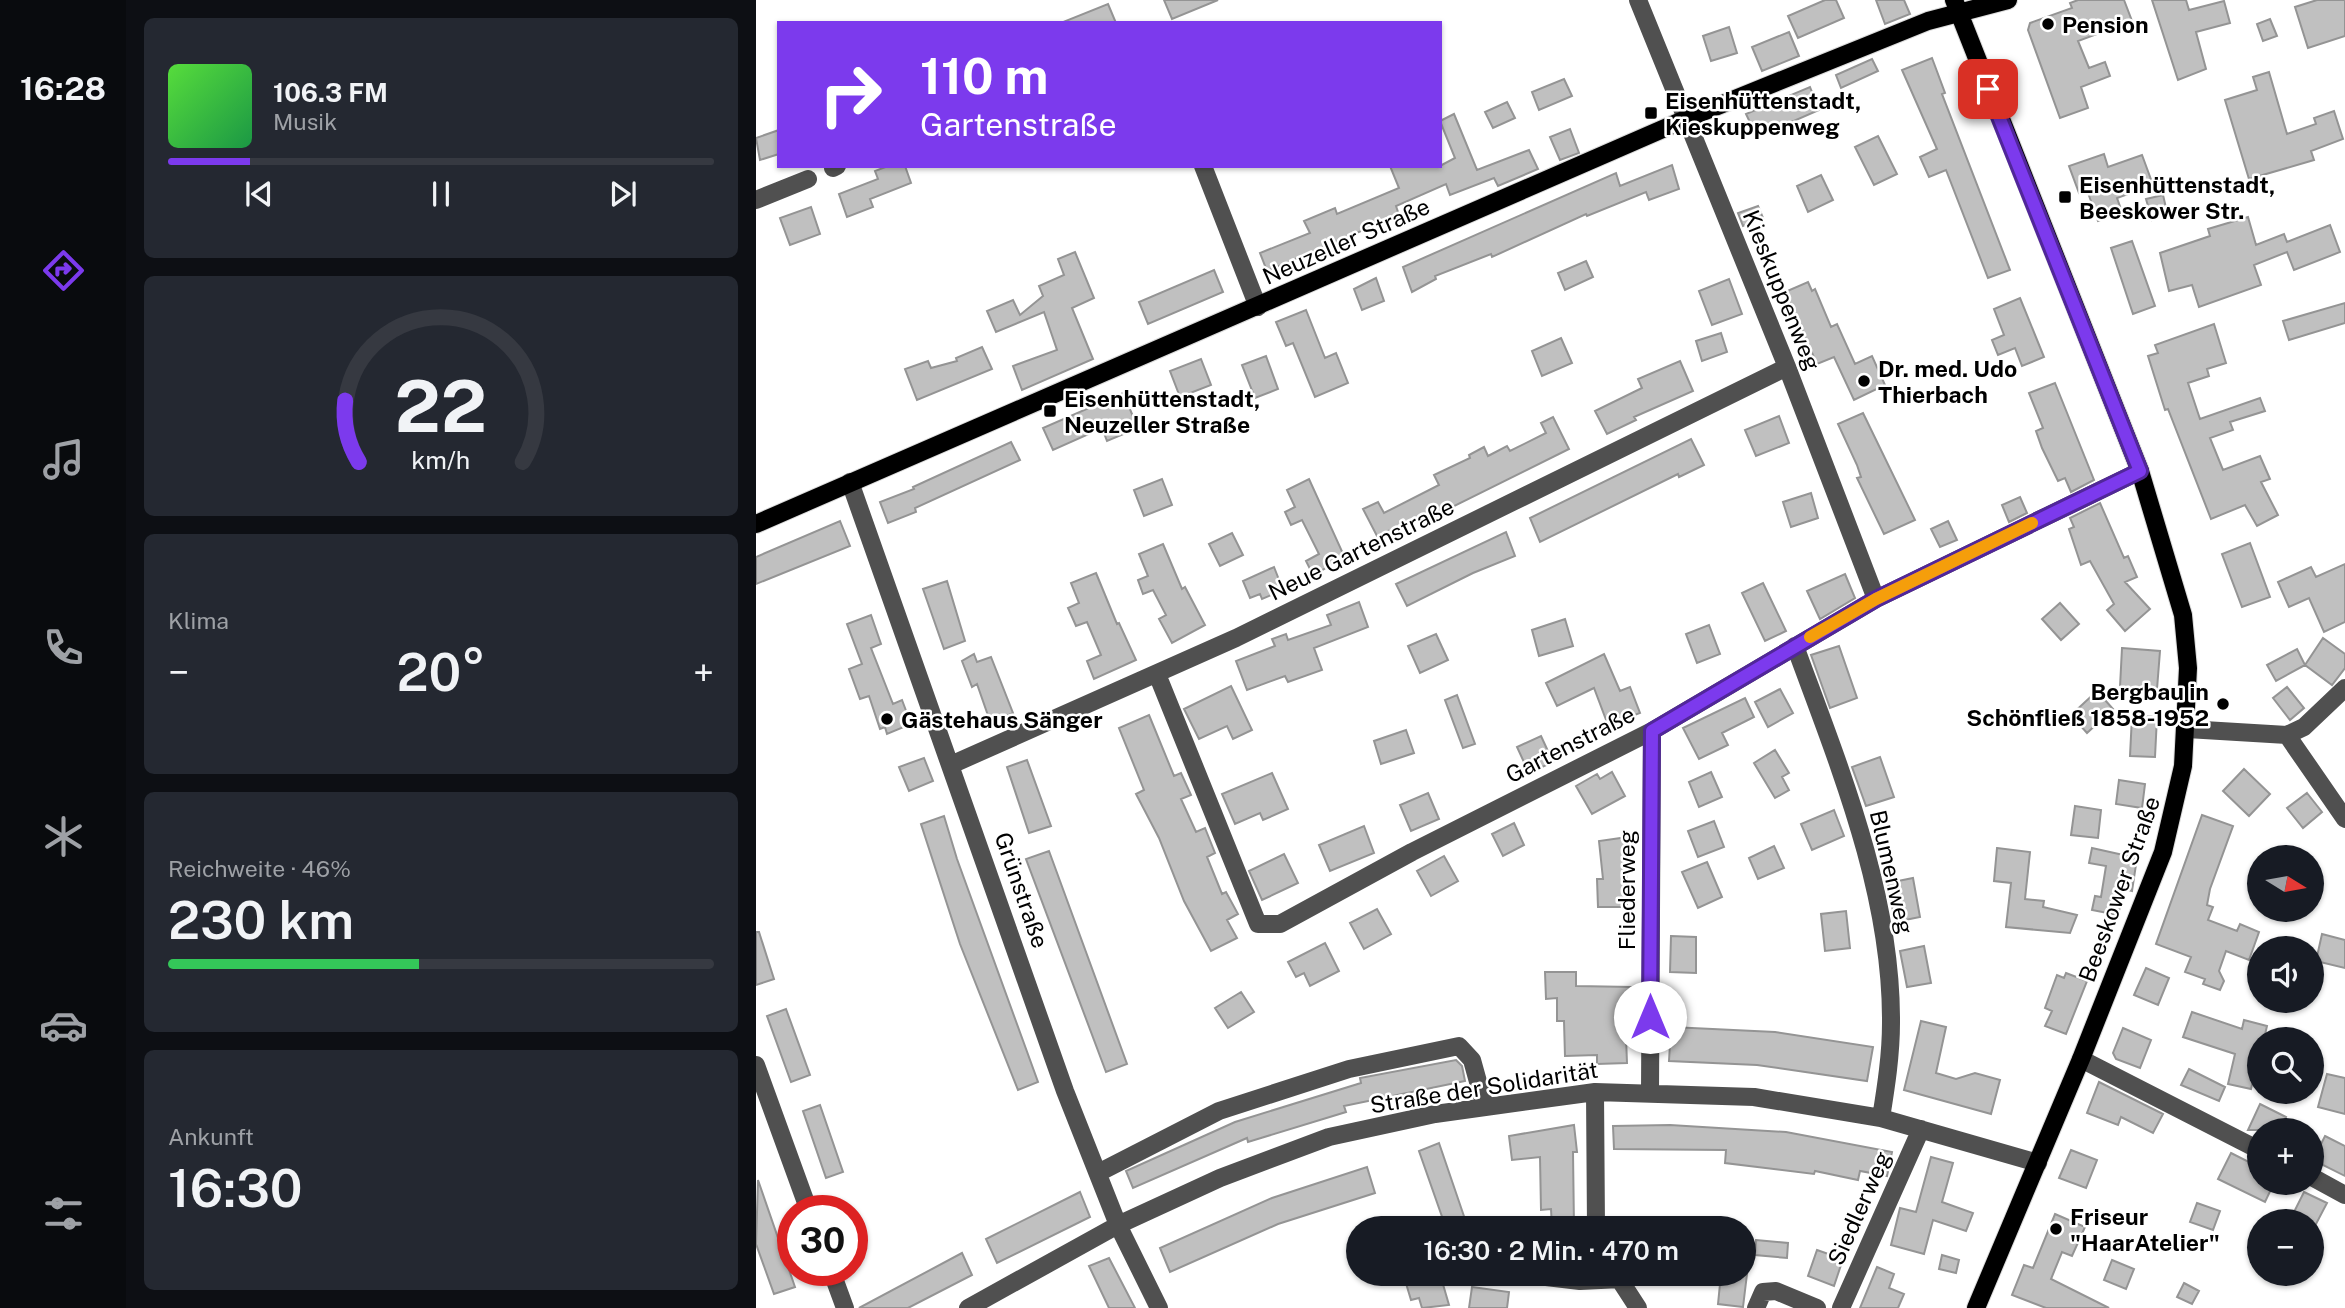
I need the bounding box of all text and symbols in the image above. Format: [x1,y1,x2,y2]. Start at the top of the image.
place label: Pension [2062,11,2149,38]
marker: Pension [2040,16,2056,32]
text: 110 m [920,47,1048,105]
icon: right [805,49,896,140]
pin [1958,59,2018,119]
text: 16:28 [20,70,106,107]
icon: arrive [1969,70,2007,108]
text: 106.3 FM [273,77,388,108]
place label: Eisenhüttenstadt, Kieskuppenweg [1665,87,1861,140]
marker: Eisenhüttenstadt, Kieskuppenweg [1643,105,1659,121]
text: Gartenstraße [920,106,1117,143]
text: Musik [273,108,337,135]
place label: Eisenhüttenstadt, Beeskower Str. [2079,171,2275,224]
icon: previous [240,175,278,213]
icon: pause [422,175,460,213]
icon: next [604,175,642,213]
marker: Eisenhüttenstadt, Beeskower Str. [2057,189,2073,205]
street label: Neuzeller Straße [1258,192,1434,290]
street label: Kieskuppenweg [1738,206,1826,374]
icon: directions [39,246,88,295]
place label: Dr. med. Udo Thierbach [1878,355,2017,408]
text: 22 [395,363,487,448]
marker: Dr. med. Udo Thierbach [1856,373,1872,389]
place label: Eisenhüttenstadt, Neuzeller Straße [1064,385,1260,438]
marker: Eisenhüttenstadt, Neuzeller Straße [1042,403,1058,419]
icon: music [39,435,88,484]
text: km/h [412,445,470,475]
street label: Neue Gartenstraße [1264,492,1458,606]
text: Klima [168,607,229,634]
icon: phone [39,623,88,672]
text: 20° [396,642,486,703]
text: − [168,650,189,695]
text: + [693,650,714,695]
place label: Bergbau in Schönfließ 1858-1952 [1966,678,2209,731]
marker: Bergbau in Schönfließ 1858-1952 [2215,696,2231,712]
street label: Gartenstraße [1501,700,1639,788]
place label: Gästehaus Sänger [901,706,1103,733]
marker: Gästehaus Sänger [879,711,895,727]
street label: Beeskower Straße [2073,793,2165,985]
street label: Blumenweg [1865,807,1919,937]
icon: climate [39,812,88,861]
street label: Grünstraße [990,829,1054,951]
street label: Fliederweg [1613,830,1640,950]
north arrow [2247,845,2324,922]
map controls [2247,845,2324,1286]
text: Reichweite · 46% [168,855,351,882]
text: 230 km [168,890,354,951]
button: sound [2247,936,2324,1013]
position arrow [1613,980,1687,1054]
icon: car [39,1001,88,1050]
button: search [2247,1027,2324,1104]
street label: Straße der Solidarität [1368,1056,1600,1118]
button: + [2247,1118,2324,1195]
text: Ankunft [168,1123,254,1150]
street label: Siedlerweg [1822,1147,1896,1269]
text: 16:30 [168,1158,302,1219]
icon: filters [39,1189,88,1238]
speed limit sign: 30 [777,1195,868,1286]
place label: Friseur "HaarAtelier" [2070,1203,2220,1256]
button: − [2247,1209,2324,1286]
marker: Friseur "HaarAtelier" [2048,1221,2064,1237]
text: 16:30 · 2 Min. · 470 m [1423,1235,1679,1266]

